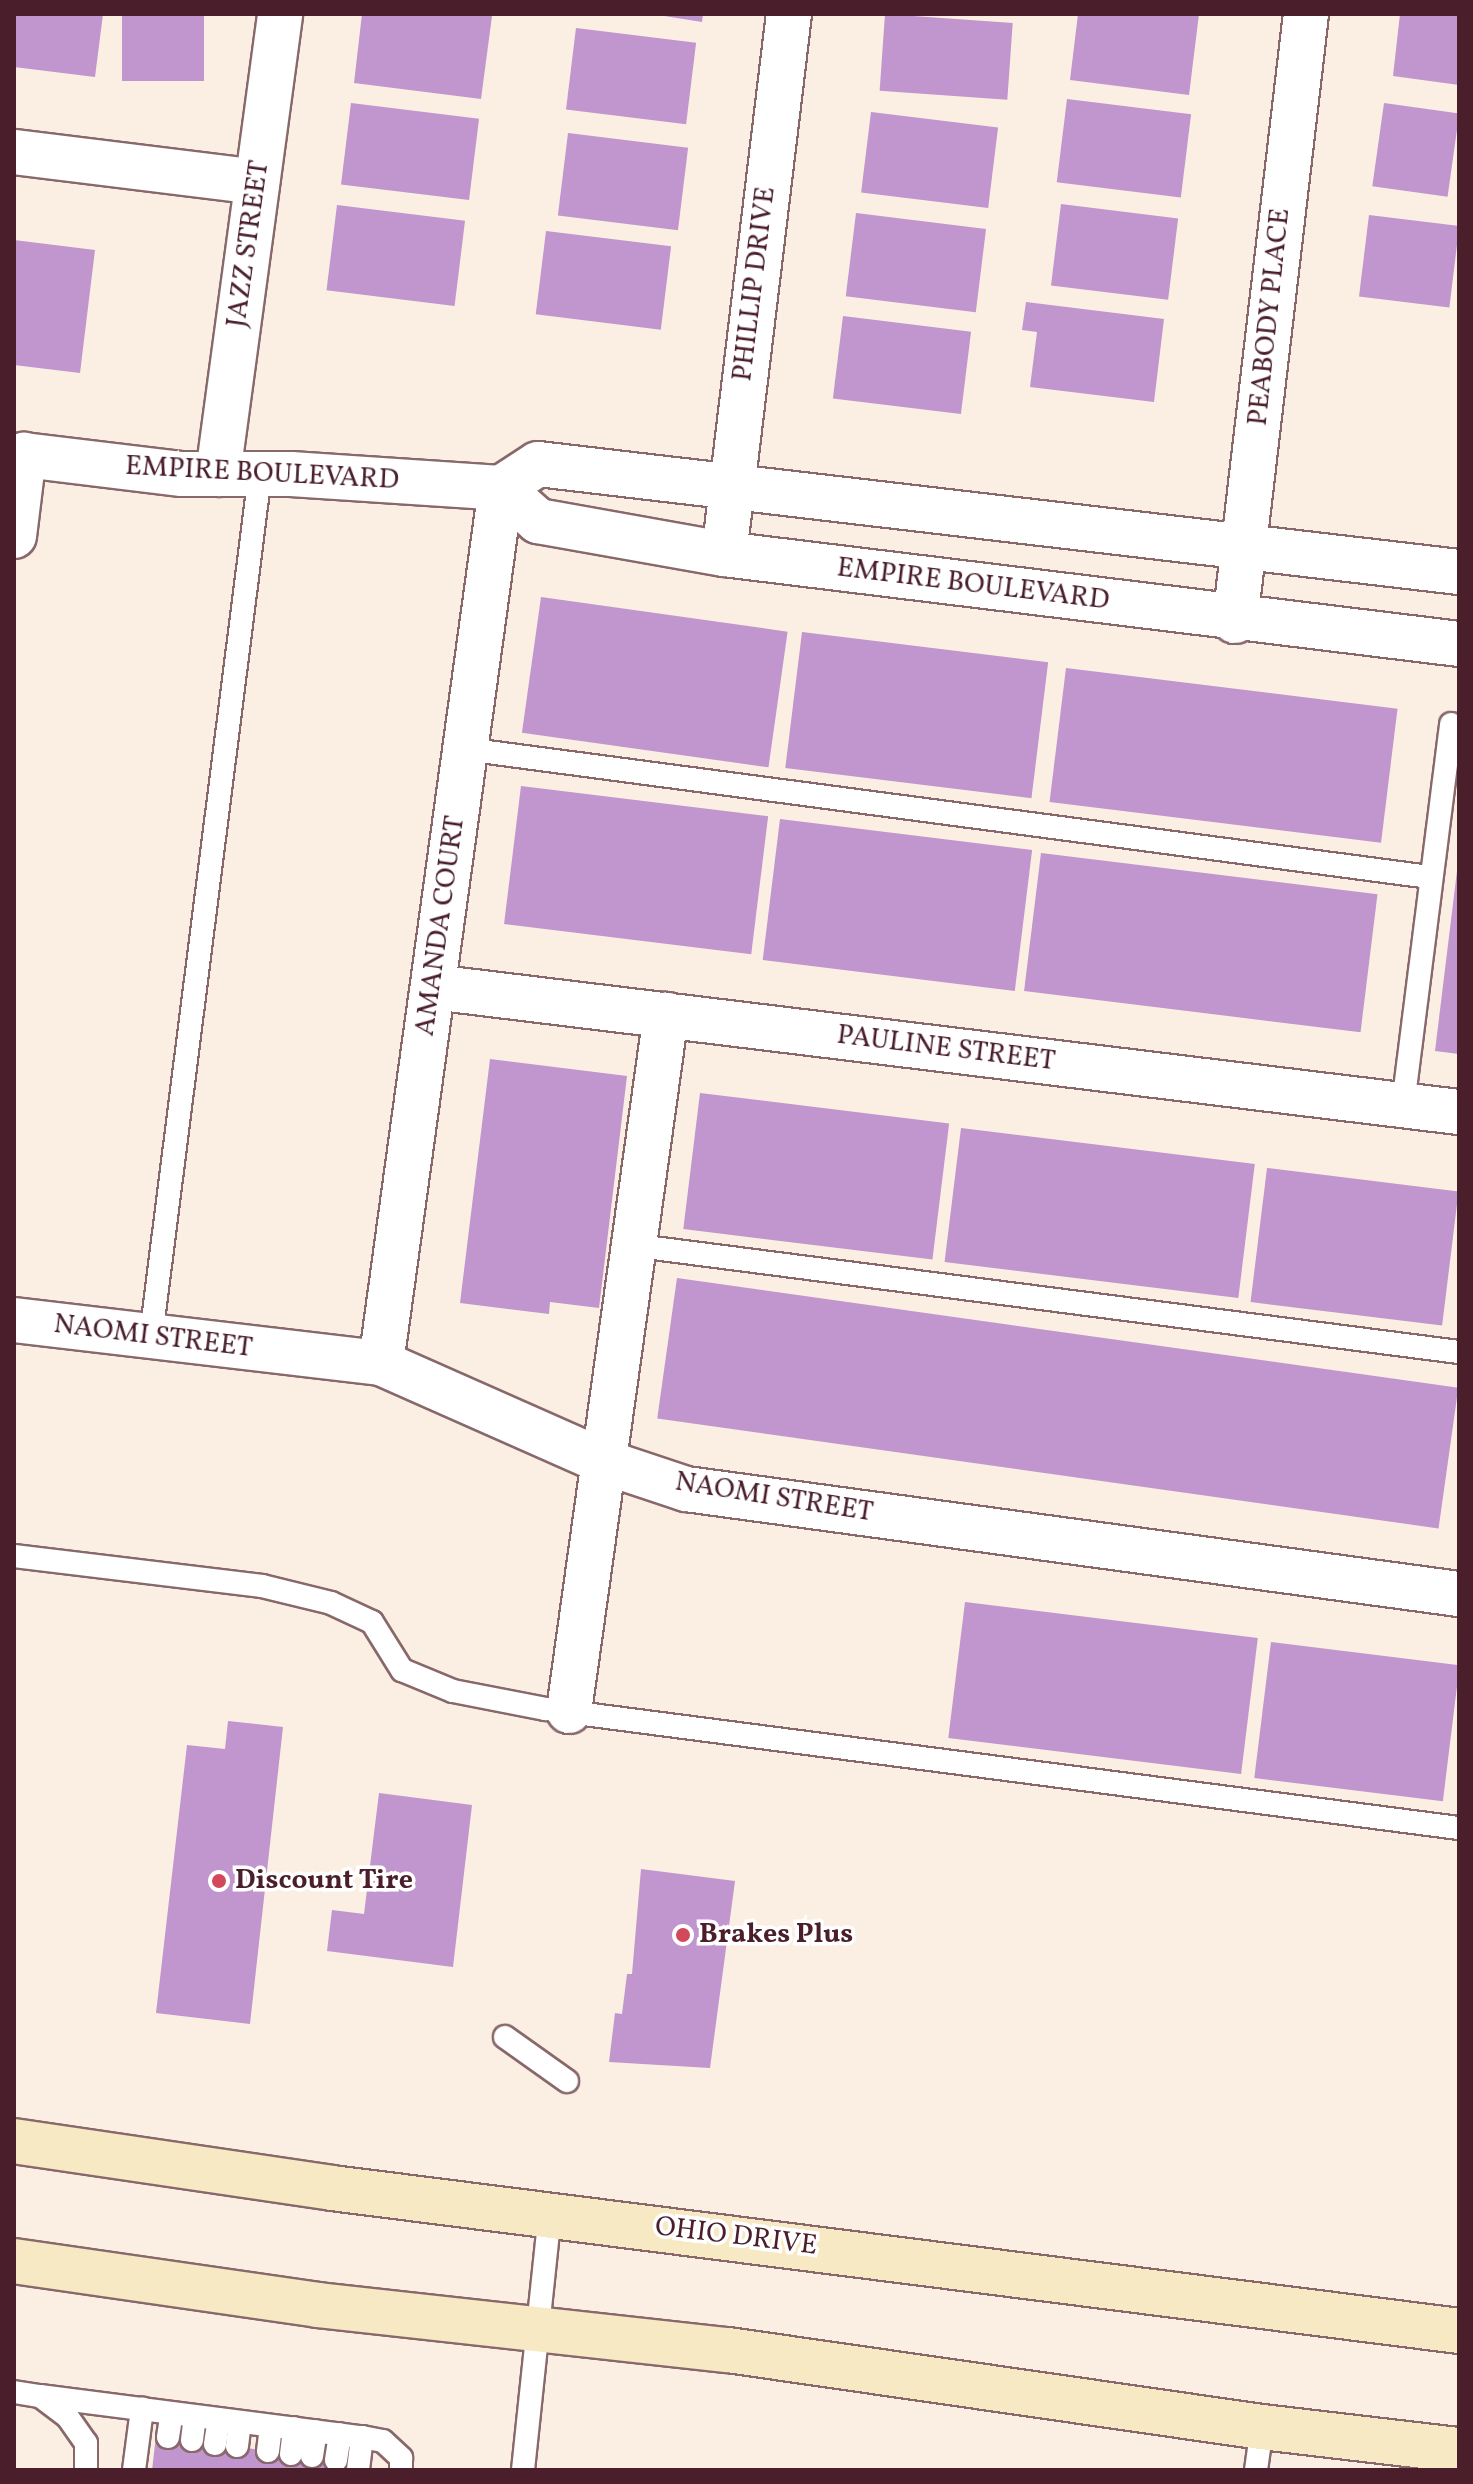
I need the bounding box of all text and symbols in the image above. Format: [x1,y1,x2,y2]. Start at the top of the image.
street label: JAZZ STREET [221,158,277,330]
street label: PHILLIP DRIVE [726,185,784,383]
street label: PEABODY PLACE [1242,206,1298,428]
street label: EMPIRE BOULEVARD [124,450,400,498]
street label: EMPIRE BOULEVARD [835,552,1111,618]
street label: AMANDA COURT [409,814,473,1038]
street label: PAULINE STREET [835,1019,1057,1079]
street label: NAOMI STREET [52,1308,254,1366]
street label: NAOMI STREET [673,1466,875,1530]
place label: Discount Tire [235,1864,413,1898]
marker: Discount Tire [210,1872,228,1890]
place label: Brakes Plus [699,1918,853,1952]
marker: Brakes Plus [674,1926,692,1944]
street label: OHIO DRIVE [653,2210,819,2264]

